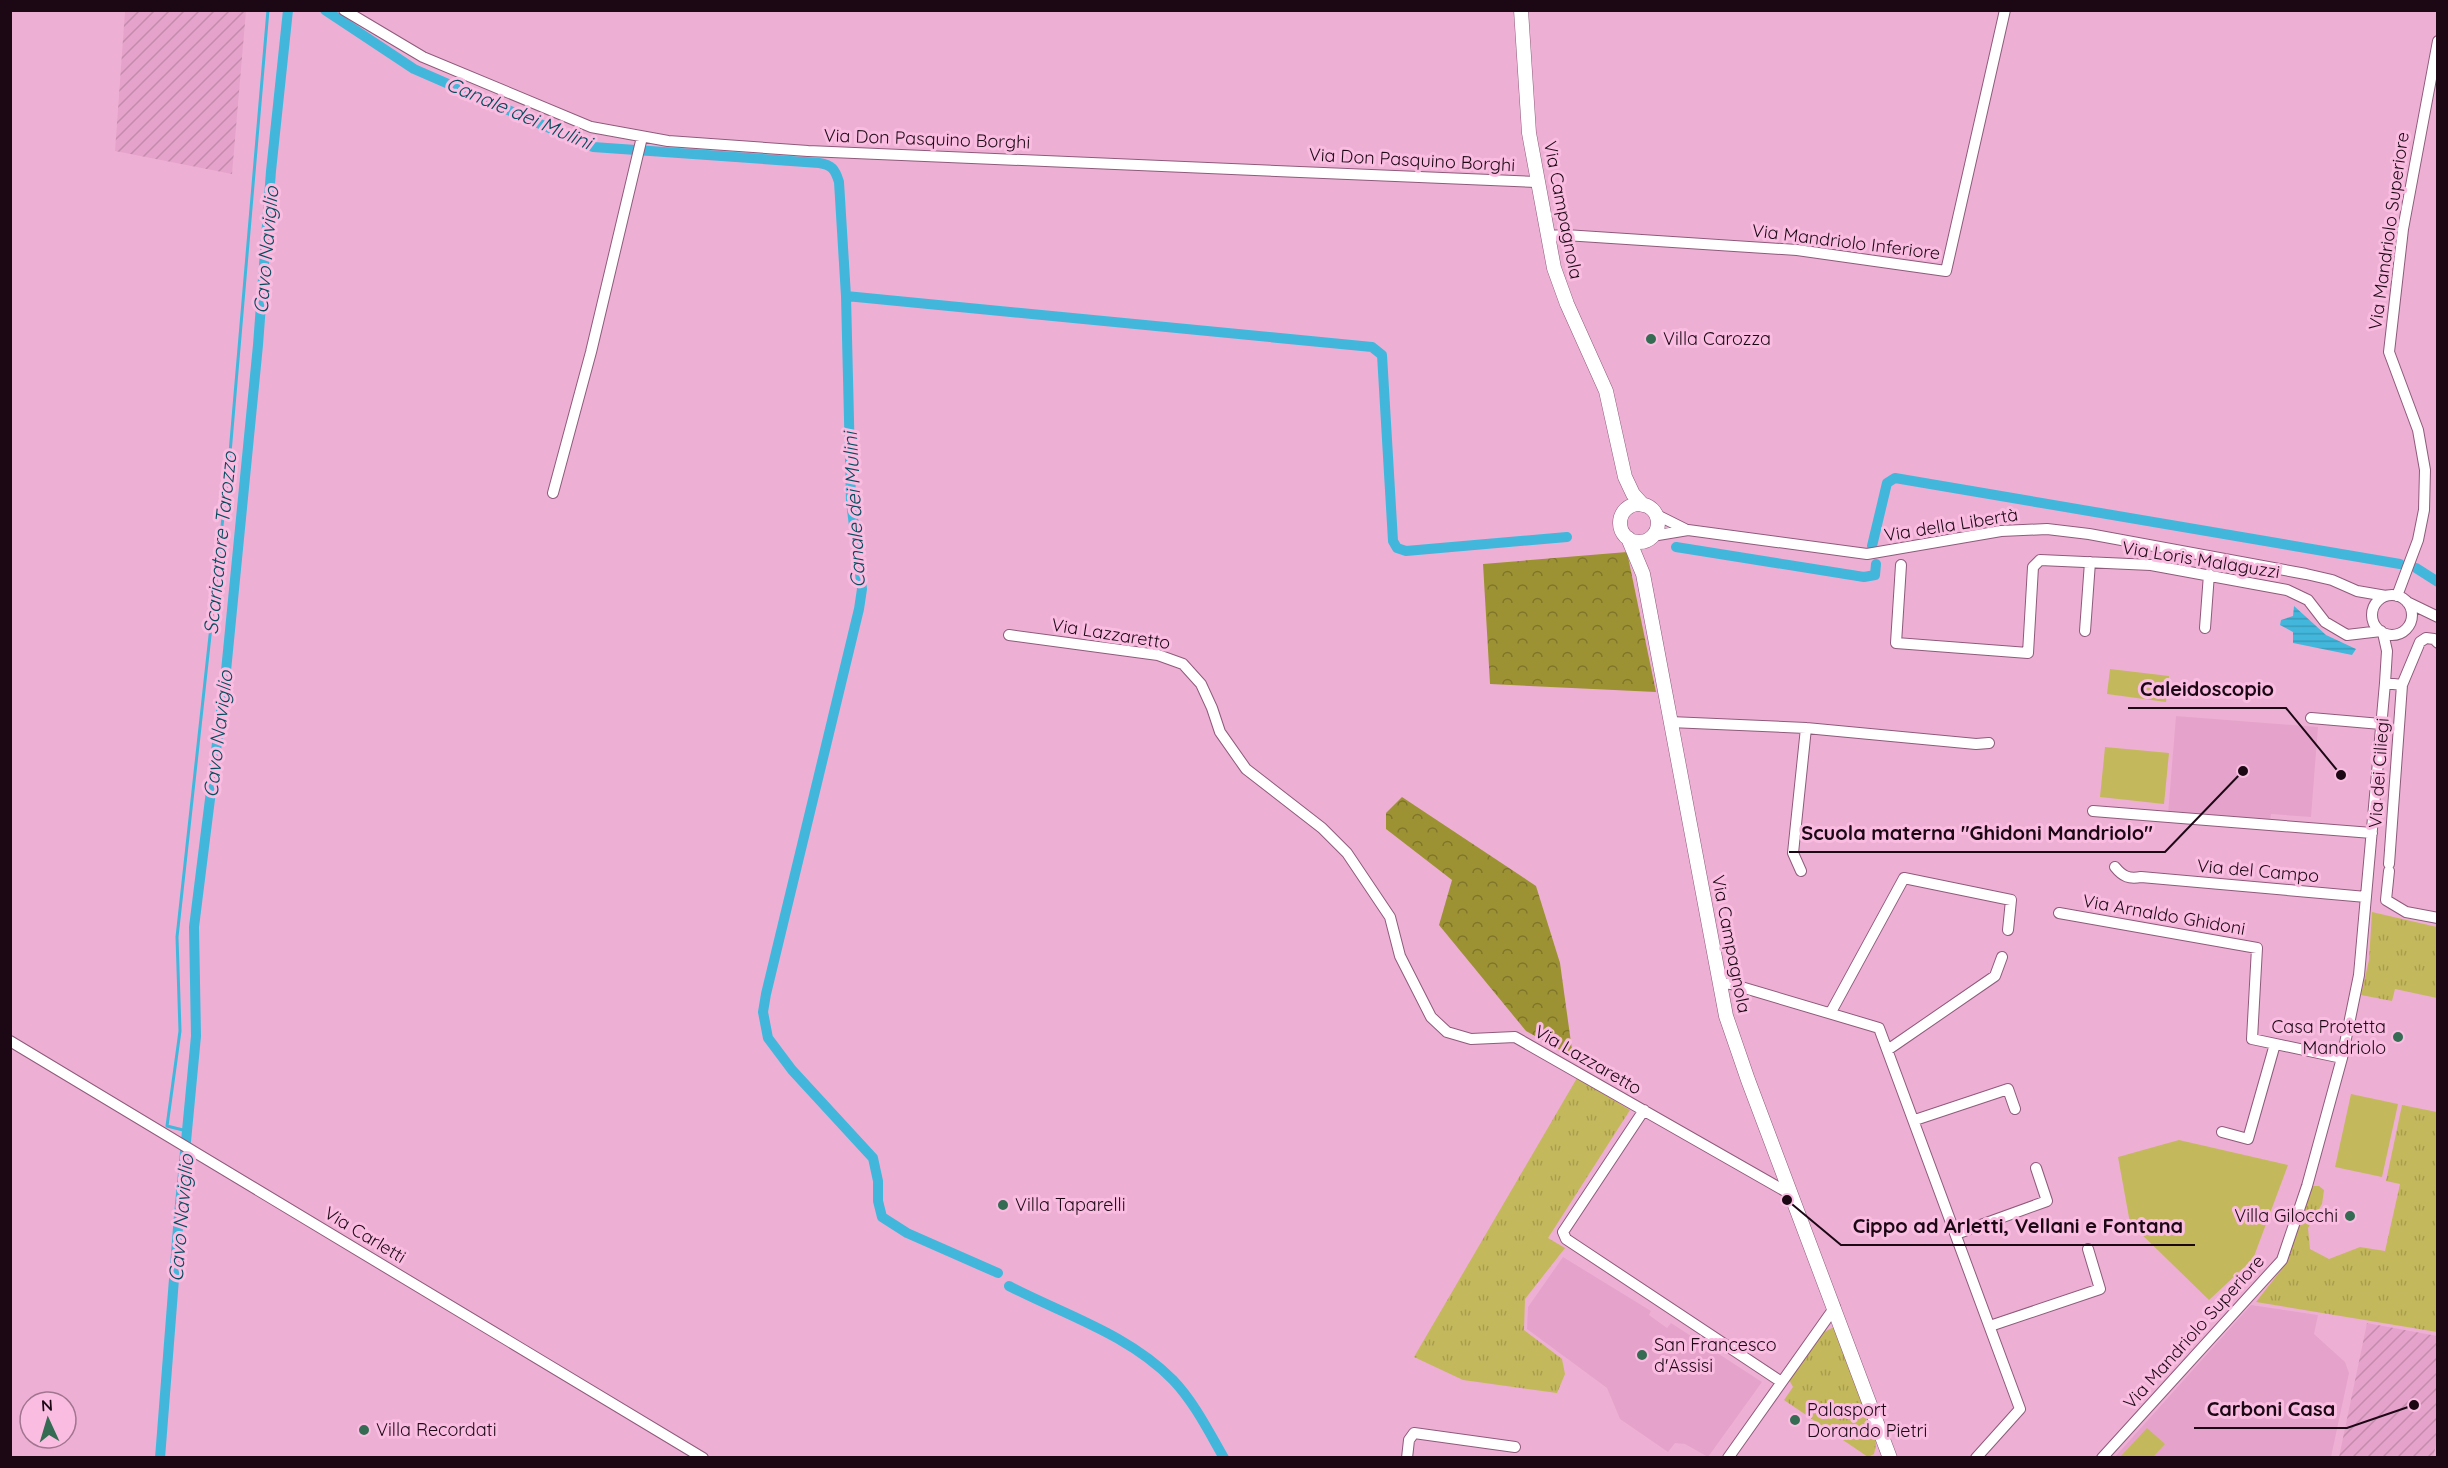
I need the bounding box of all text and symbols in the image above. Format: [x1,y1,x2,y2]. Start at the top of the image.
water label: Canale dei Mulini [443,71,598,156]
street label: Via Don Pasquino Borghi [823,123,1031,154]
street label: Via Mandriolo Superiore [2363,130,2414,332]
street label: Via Campagnola [1539,139,1588,281]
street label: Via Don Pasquino Borghi [1308,143,1516,176]
water label: Cavo Naviglio [247,184,284,315]
street label: Via Mandriolo Inferiore [1751,219,1941,264]
place label: Villa Carozza [1663,327,1771,350]
marker: Villa Carozza [1644,332,1658,346]
water label: Canale dei Mulini [837,429,870,588]
water label: Scaricatore Tarozzo [197,450,242,635]
street label: Via della Libertà [1882,503,2020,546]
street label: Via Loris Malaguzzi [2121,536,2282,583]
street label: Via Lazzaretto [1050,613,1172,654]
water label: Cavo Naviglio [197,668,238,799]
callout: Caleidoscopio [2128,670,2286,708]
text: Caleidoscopio [2140,676,2274,701]
street label: Via dei Ciliegi [2363,717,2394,829]
callout: Scuola materna "Ghidoni Mandriolo" [1789,814,2165,852]
text: Scuola materna "Ghidoni Mandriolo" [1801,820,2153,845]
street label: Via del Campo [2196,854,2320,887]
street label: Via Campagnola [1707,873,1756,1015]
street label: Via Arnaldo Ghidoni [2081,889,2247,940]
place label: Casa Protetta Mandriolo [2272,1015,2386,1059]
street label: Via Lazzaretto [1531,1020,1646,1100]
marker: Casa Protetta Mandriolo [2391,1030,2405,1044]
water label: Cavo Naviglio [162,1152,199,1283]
place label: Villa Taparelli [1015,1193,1126,1216]
marker: Villa Taparelli [996,1198,1010,1212]
street label: Via Carletti [320,1201,410,1268]
place label: Villa Gilocchi [2234,1204,2338,1227]
callout: Cippo ad Arletti, Vellani e Fontana [1841,1207,2195,1245]
marker: Villa Gilocchi [2343,1209,2357,1223]
text: Cippo ad Arletti, Vellani e Fontana [1853,1213,2183,1238]
street label: Via Mandriolo Superiore [2118,1250,2269,1414]
place label: San Francesco d'Assisi [1654,1333,1777,1377]
marker: San Francesco d'Assisi [1635,1348,1649,1362]
north arrow [18,1390,78,1450]
callout: Carboni Casa [2194,1390,2347,1428]
text: N [40,1395,54,1415]
text: Carboni Casa [2207,1396,2335,1421]
place label: Palasport Dorando Pietri [1807,1398,1927,1442]
marker: Palasport Dorando Pietri [1788,1413,1802,1427]
place label: Villa Recordati [376,1418,497,1441]
marker: Villa Recordati [357,1423,371,1437]

